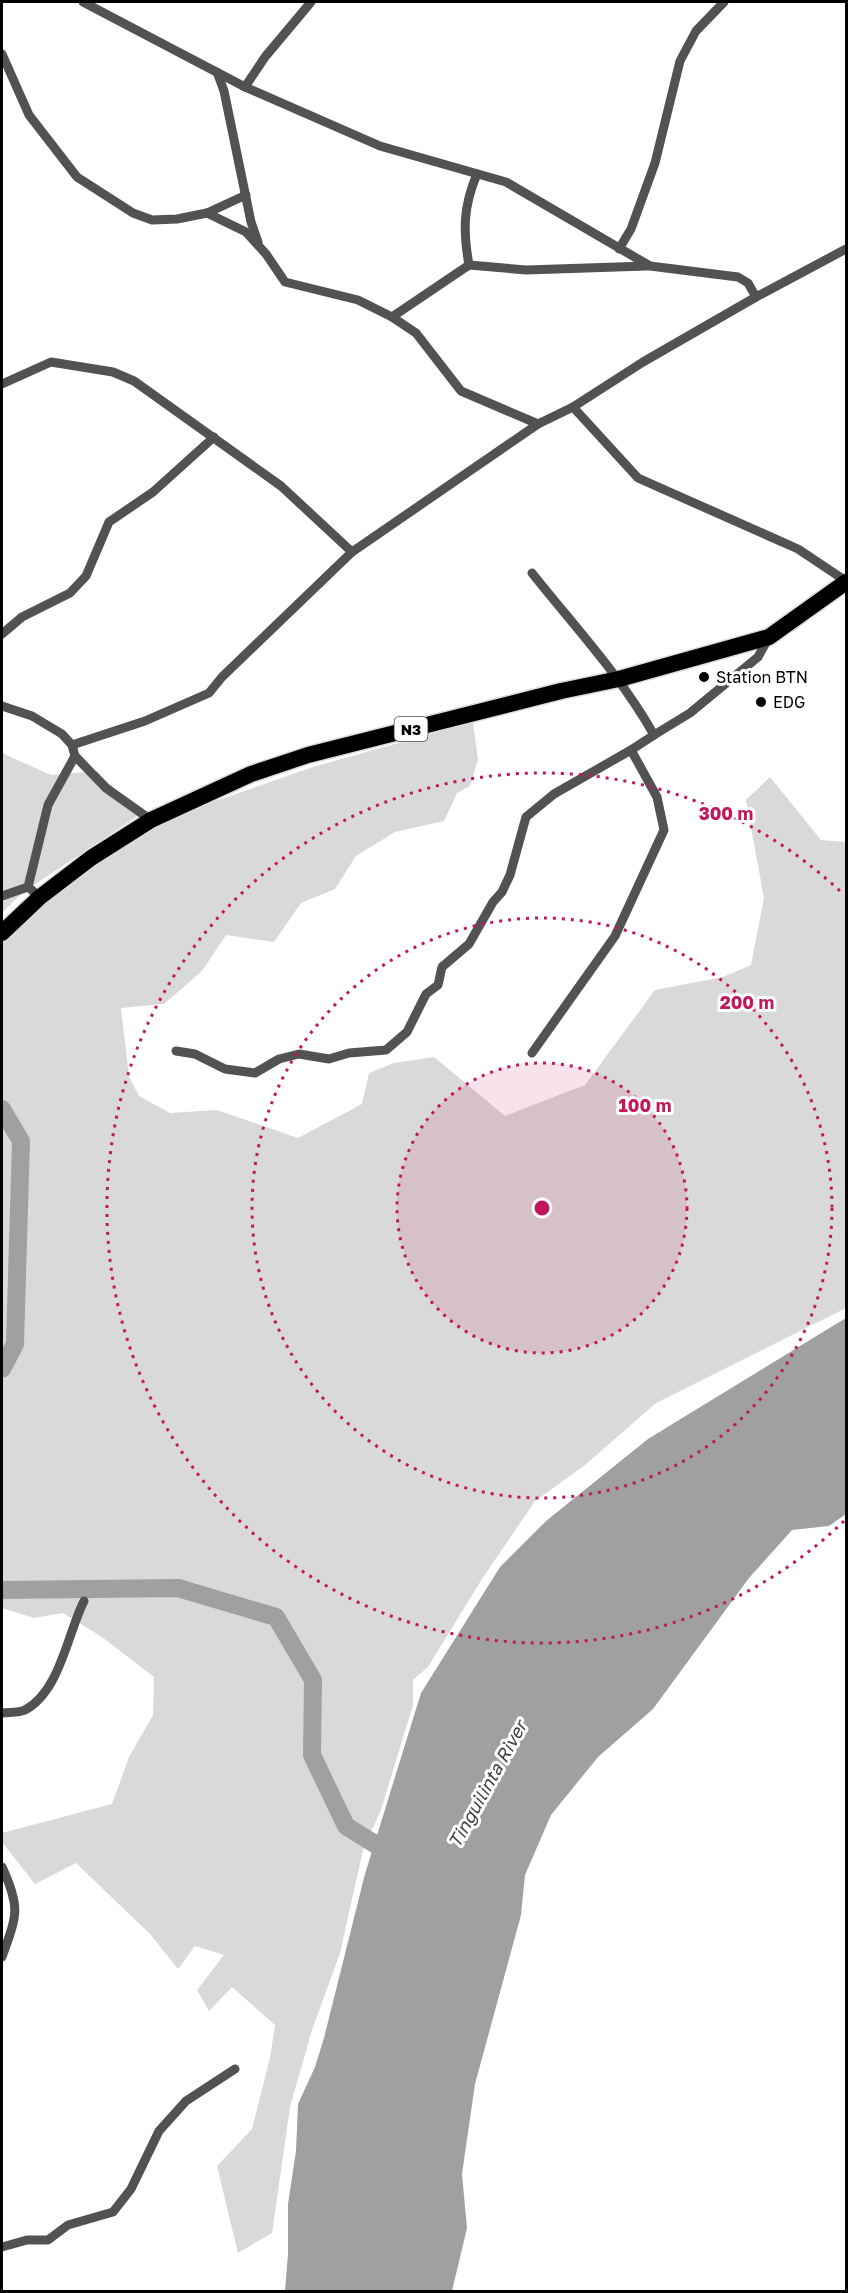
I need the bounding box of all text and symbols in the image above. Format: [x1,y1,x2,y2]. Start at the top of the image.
place label: Station BTN [716,667,808,687]
marker: Station BTN [697,670,711,684]
place label: EDG [773,692,805,712]
marker: EDG [754,695,768,709]
road number: N3 [394,717,428,741]
text: 300 m [699,802,753,824]
text: 200 m [720,991,774,1013]
text: 100 m [619,1094,671,1116]
centre of rings [532,1198,552,1218]
water label: Tinguilinta River [443,1714,532,1851]

